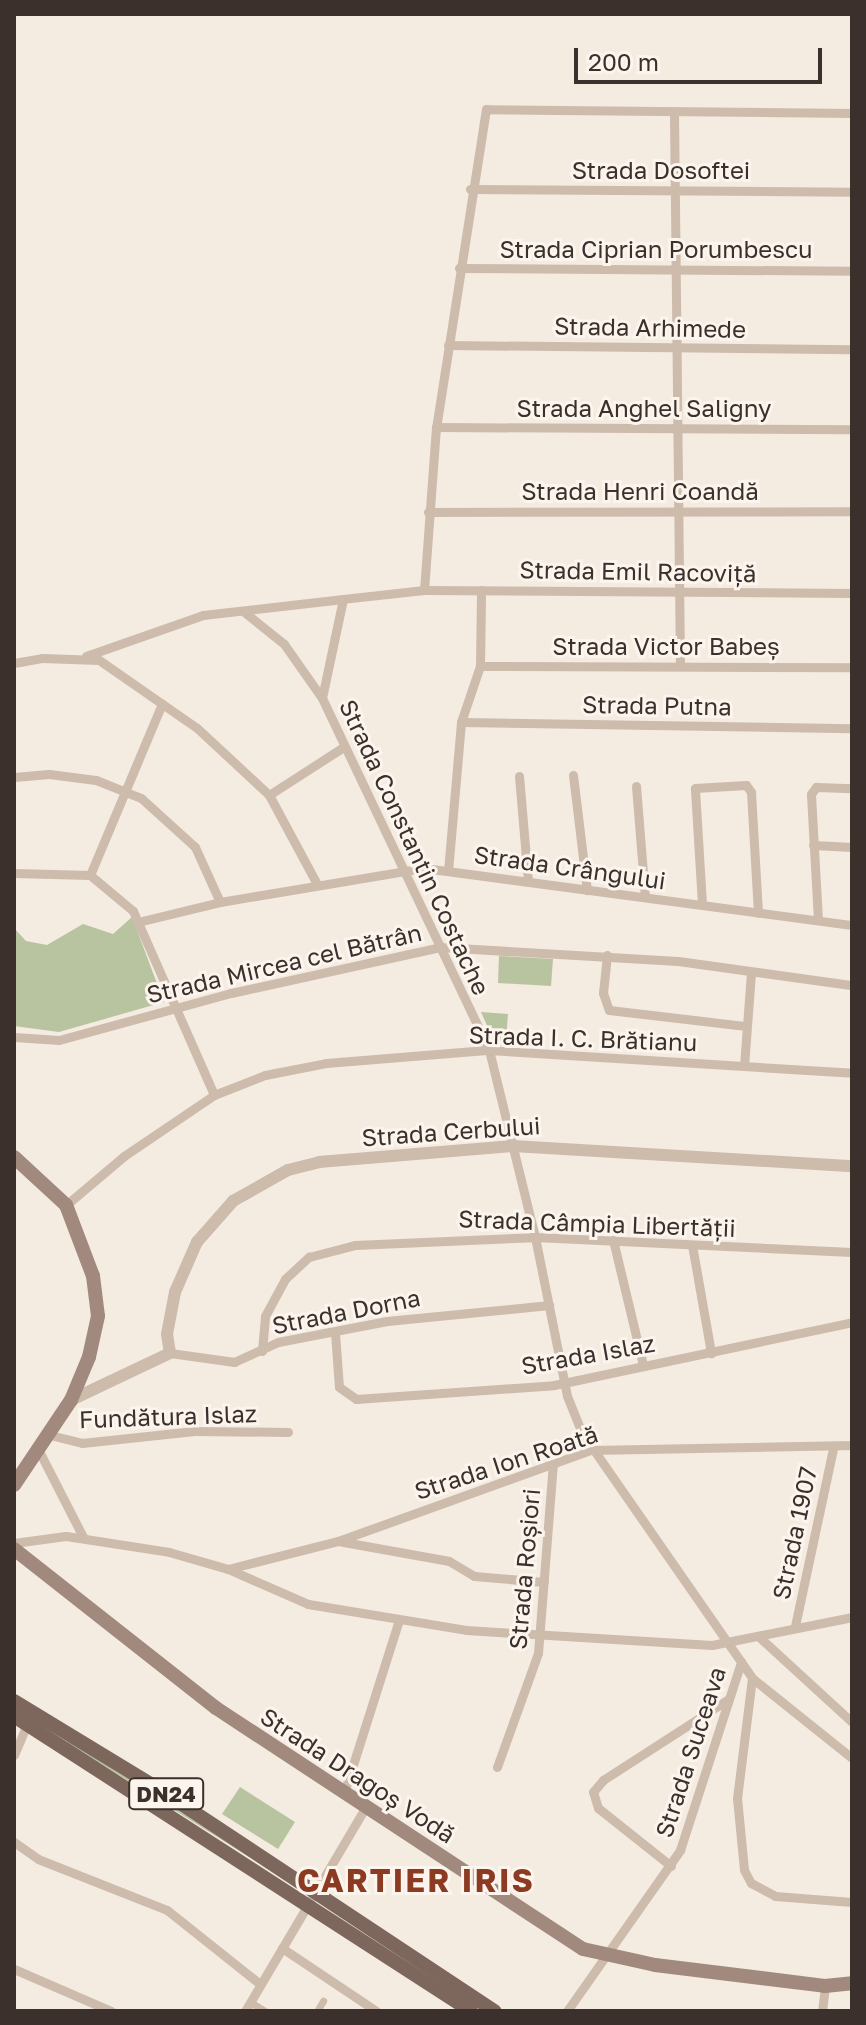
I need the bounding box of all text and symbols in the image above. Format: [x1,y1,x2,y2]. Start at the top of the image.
scale bar [578,32,826,82]
text: 200 m [588,47,659,76]
street label: Strada Dosoftei [572,156,750,184]
street label: Strada Ciprian Porumbescu [499,235,813,263]
street label: Strada Arhimede [554,311,746,343]
street label: Strada Anghel Saligny [517,394,771,422]
street label: Strada Henri Coandă [521,477,759,505]
street label: Strada Emil Racoviță [519,555,757,587]
street label: Strada Victor Babeș [552,632,780,660]
street label: Strada Putna [582,689,732,721]
street label: Strada Constantin Costache [334,695,496,999]
street label: Strada Crângului [472,839,668,895]
street label: Strada Mircea cel Bătrân [144,917,424,1009]
street label: Strada I. C. Brătianu [468,1020,698,1056]
street label: Strada Cerbului [361,1110,541,1152]
street label: Strada Câmpia Libertății [458,1204,736,1242]
street label: Strada Dorna [269,1283,423,1339]
street label: Strada Islaz [519,1328,657,1380]
street label: Fundătura Islaz [78,1398,258,1434]
street label: Strada Ion Roată [411,1419,601,1505]
street label: Strada 1907 [766,1464,822,1602]
street label: Strada Roșiori [503,1487,545,1651]
street label: Strada Suceava [649,1663,731,1841]
street label: Strada Dragoș Vodă [255,1701,461,1849]
road number: DN24 [128,1776,204,1812]
district label: CARTIER IRIS [297,1861,535,1899]

